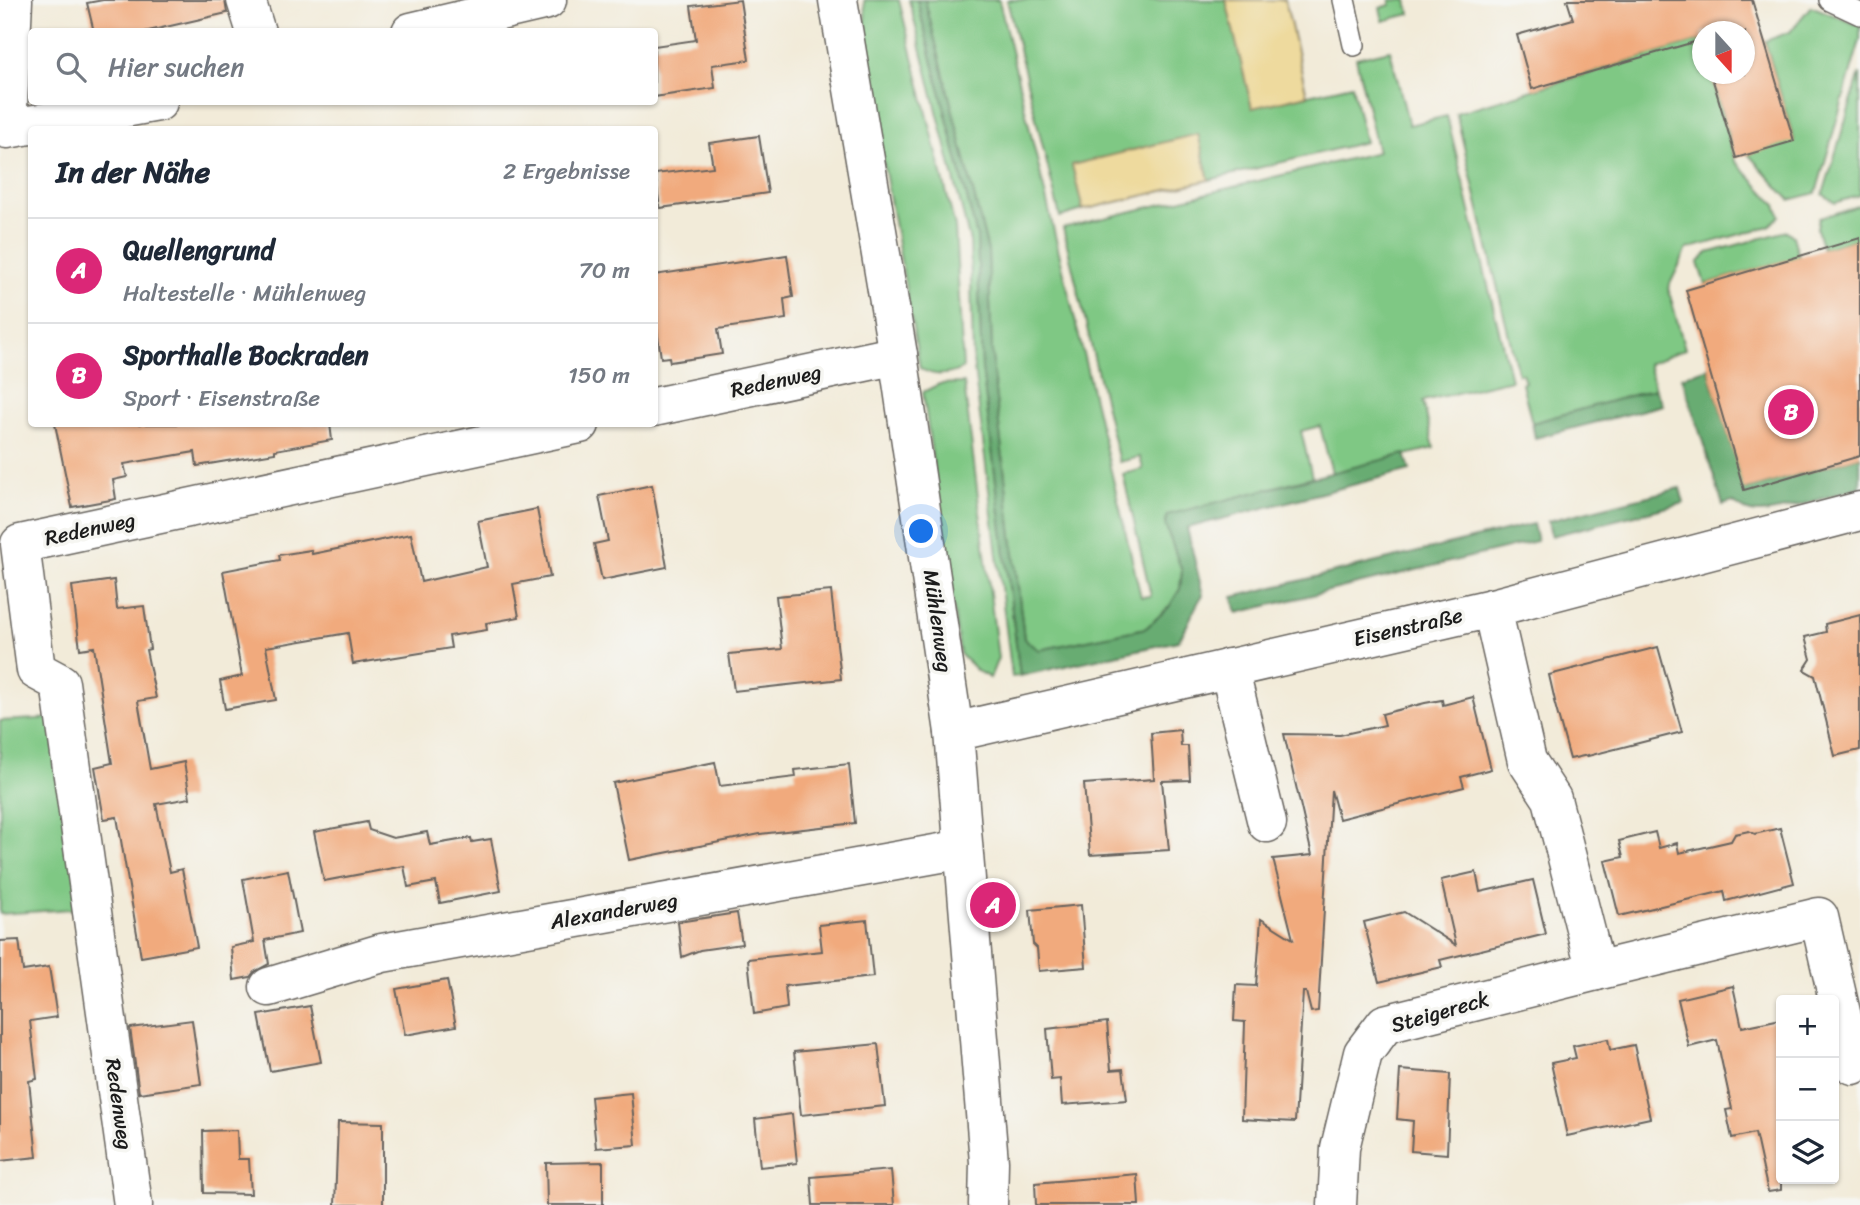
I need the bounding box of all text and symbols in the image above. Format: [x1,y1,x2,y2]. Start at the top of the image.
north arrow [1692,21,1755,84]
search box [28,28,658,105]
text: Hier suchen [108,44,244,90]
icon: search [52,48,90,86]
text: In der Nähe [56,145,210,199]
text: 2 Ergebnisse [503,151,630,192]
text: Quellengrund [123,227,274,273]
text: A [71,250,87,291]
text: 70 m [579,250,630,291]
text: Haltestelle · Mühlenweg [123,273,366,314]
text: Sporthalle Bockraden [123,332,369,378]
street label: Redenweg [727,353,825,409]
text: B [72,355,86,396]
text: 150 m [568,355,630,396]
text: Sport · Eisenstraße [123,378,320,419]
pin: B [1768,386,1814,438]
street label: Redenweg [41,501,139,557]
your location [904,514,938,548]
street label: Mühlenweg [912,567,964,675]
street label: Eisenstraße [1349,596,1467,658]
pin: A [970,879,1016,931]
street label: Alexanderweg [546,881,681,941]
street label: Steigereck [1386,980,1494,1044]
map controls [1776,995,1839,1184]
button: + [1776,995,1839,1058]
street label: Redenweg [94,1056,144,1153]
button: − [1776,1058,1839,1121]
button: layers [1776,1121,1839,1184]

